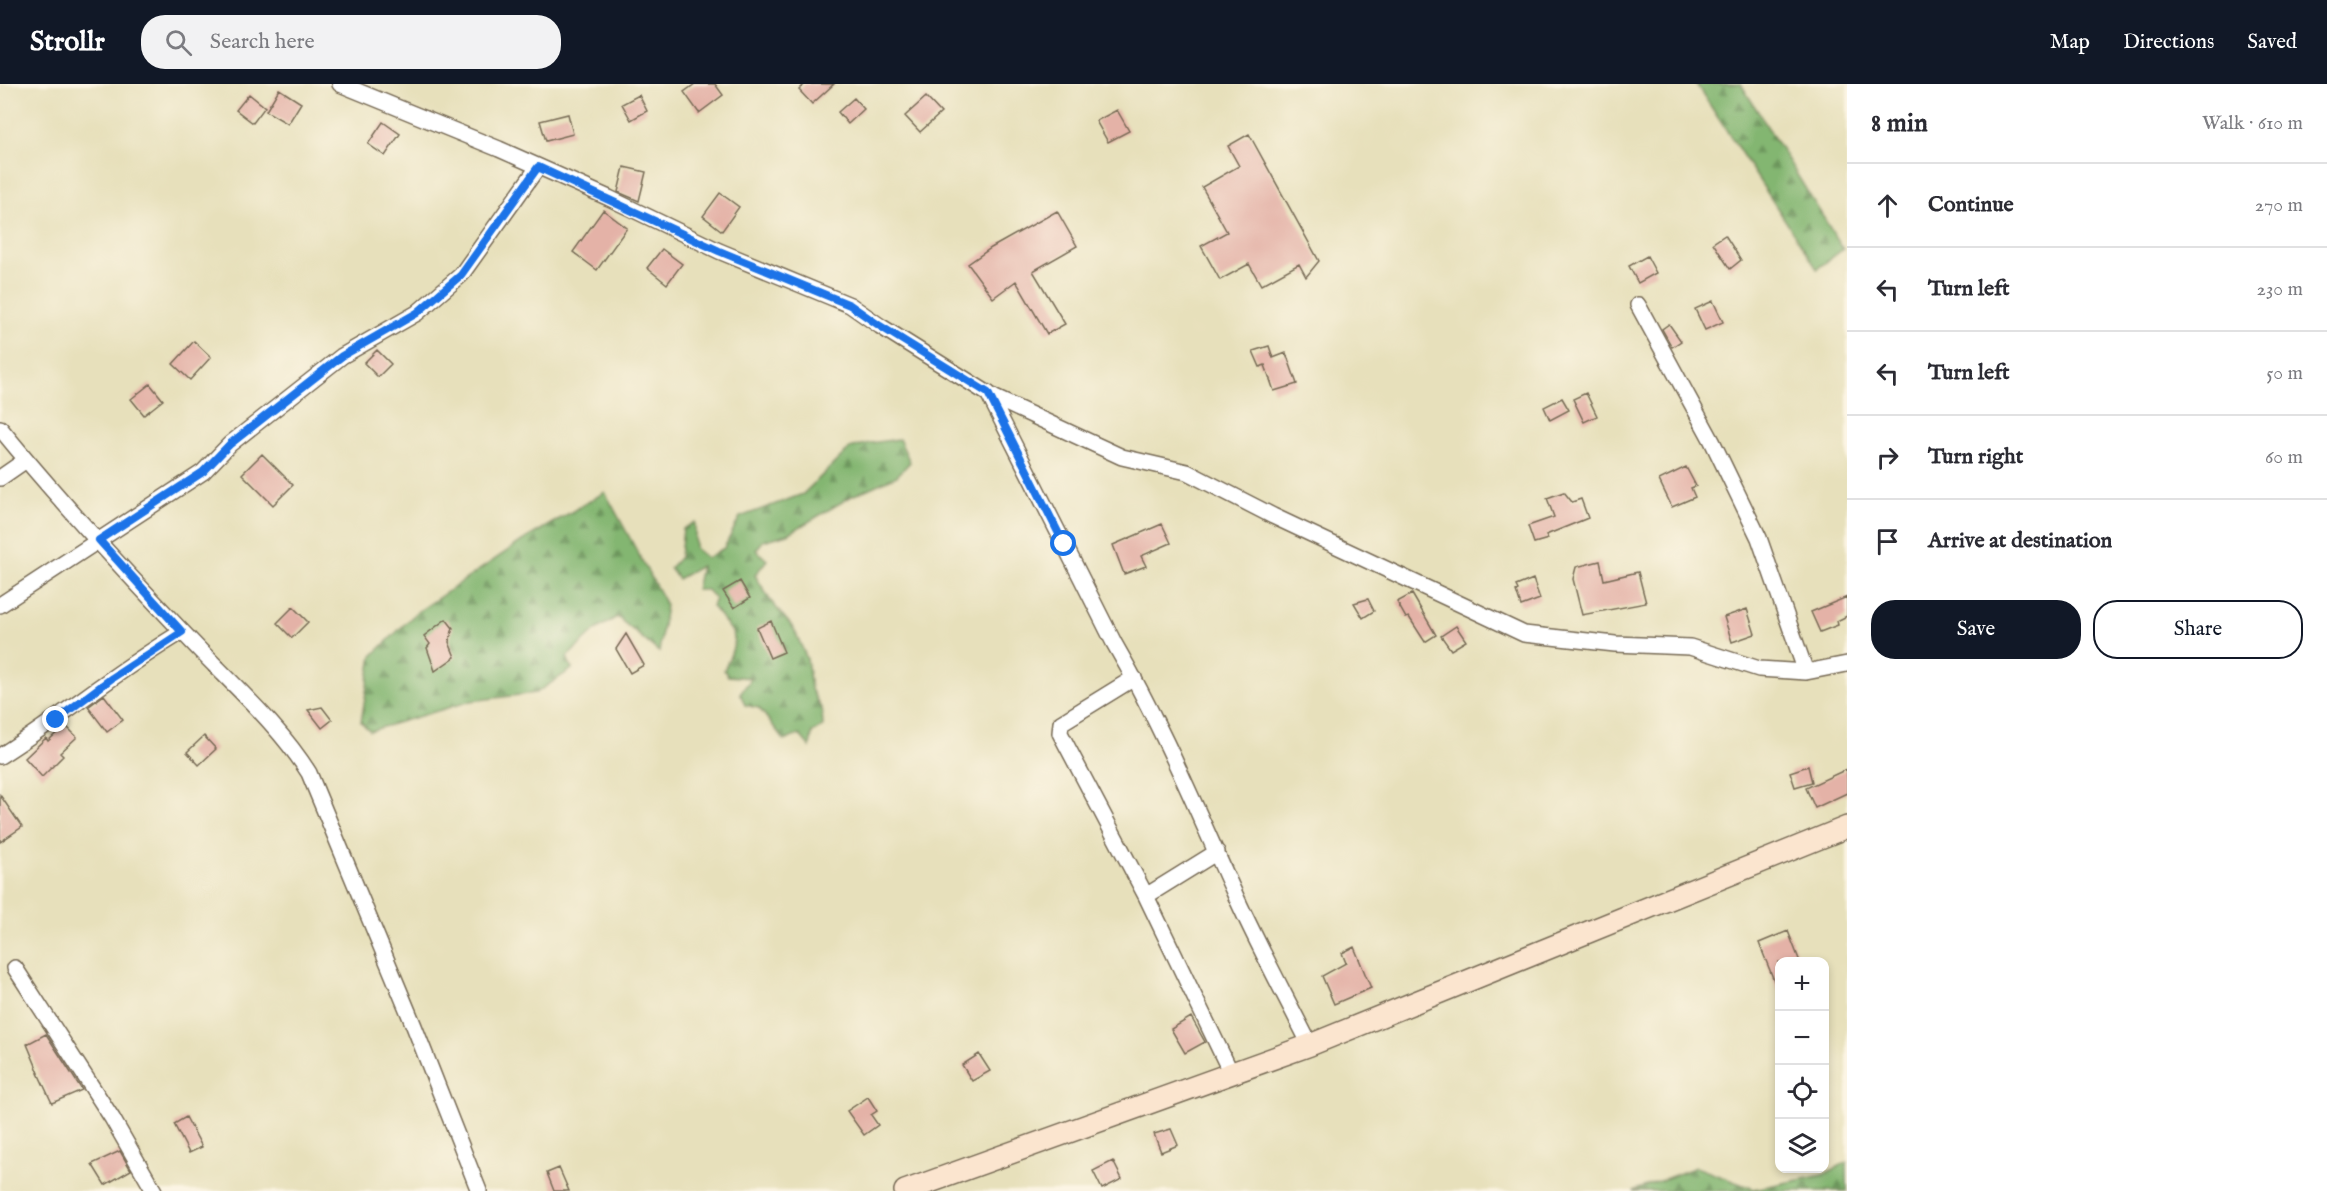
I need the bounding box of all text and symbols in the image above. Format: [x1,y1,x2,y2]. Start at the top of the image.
search box [141,15,561,69]
text: Strollr [30,25,105,60]
icon: search [162,26,195,59]
text: Search here [210,28,315,56]
text: Map [2050,29,2090,56]
text: Directions [2123,29,2214,56]
text: Saved [2247,29,2297,56]
text: 8 min [1871,107,1928,140]
text: Walk · 610 m [2202,111,2303,136]
icon: ahead [1871,189,1904,222]
text: Continue [1928,191,2014,219]
text: 270 m [2255,193,2303,218]
icon: left [1871,273,1904,306]
text: Turn left [1928,275,2010,303]
text: 230 m [2257,277,2303,302]
icon: left [1871,357,1904,390]
text: Turn left [1928,359,2010,387]
text: 50 m [2266,361,2303,386]
icon: right [1871,441,1904,474]
text: Turn right [1928,443,2023,471]
text: 60 m [2265,445,2303,470]
icon: arrive [1871,525,1904,558]
text: Arrive at destination [1928,527,2112,555]
route start [1050,530,1076,556]
button: Save [1871,600,2081,659]
button: Share [2093,600,2303,659]
route end [42,706,68,732]
map controls [1775,957,1829,1173]
button: + [1775,957,1829,1011]
button: − [1775,1011,1829,1065]
button: locate [1775,1065,1829,1119]
button: layers [1775,1119,1829,1173]

